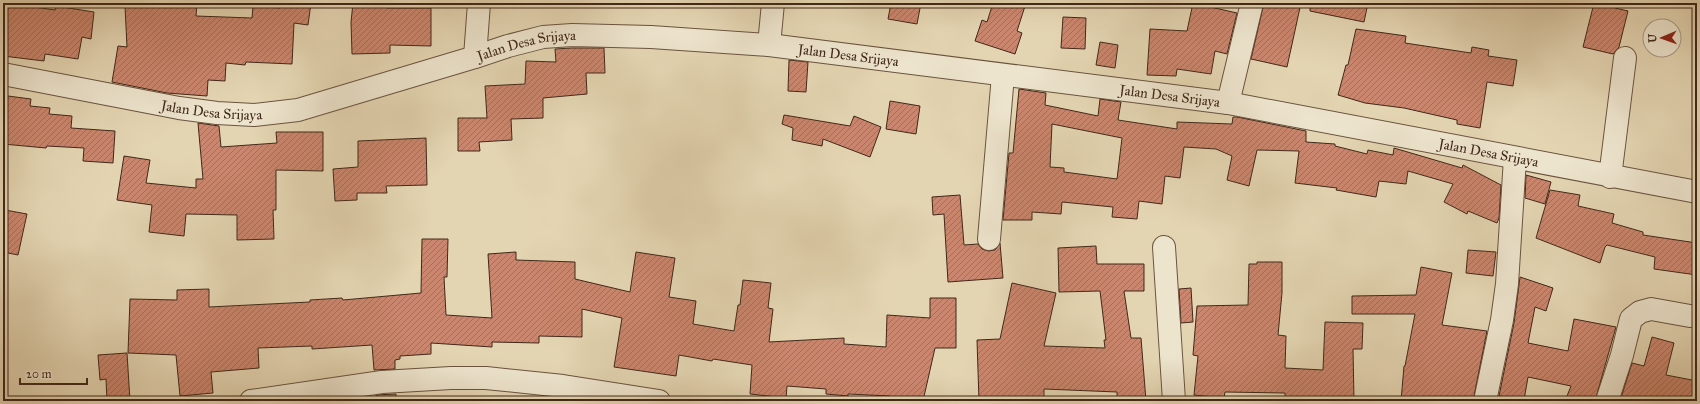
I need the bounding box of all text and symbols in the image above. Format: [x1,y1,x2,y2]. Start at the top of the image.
north arrow [1642,18,1682,58]
street label: Jalan Desa Srijaya [473,26,576,66]
text: U [1646,33,1659,43]
street label: Jalan Desa Srijaya [795,40,900,70]
street label: Jalan Desa Srijaya [1116,81,1221,110]
street label: Jalan Desa Srijaya [158,96,263,124]
street label: Jalan Desa Srijaya [1435,134,1540,170]
scale bar [20,360,87,386]
text: 20 m [26,367,52,381]

